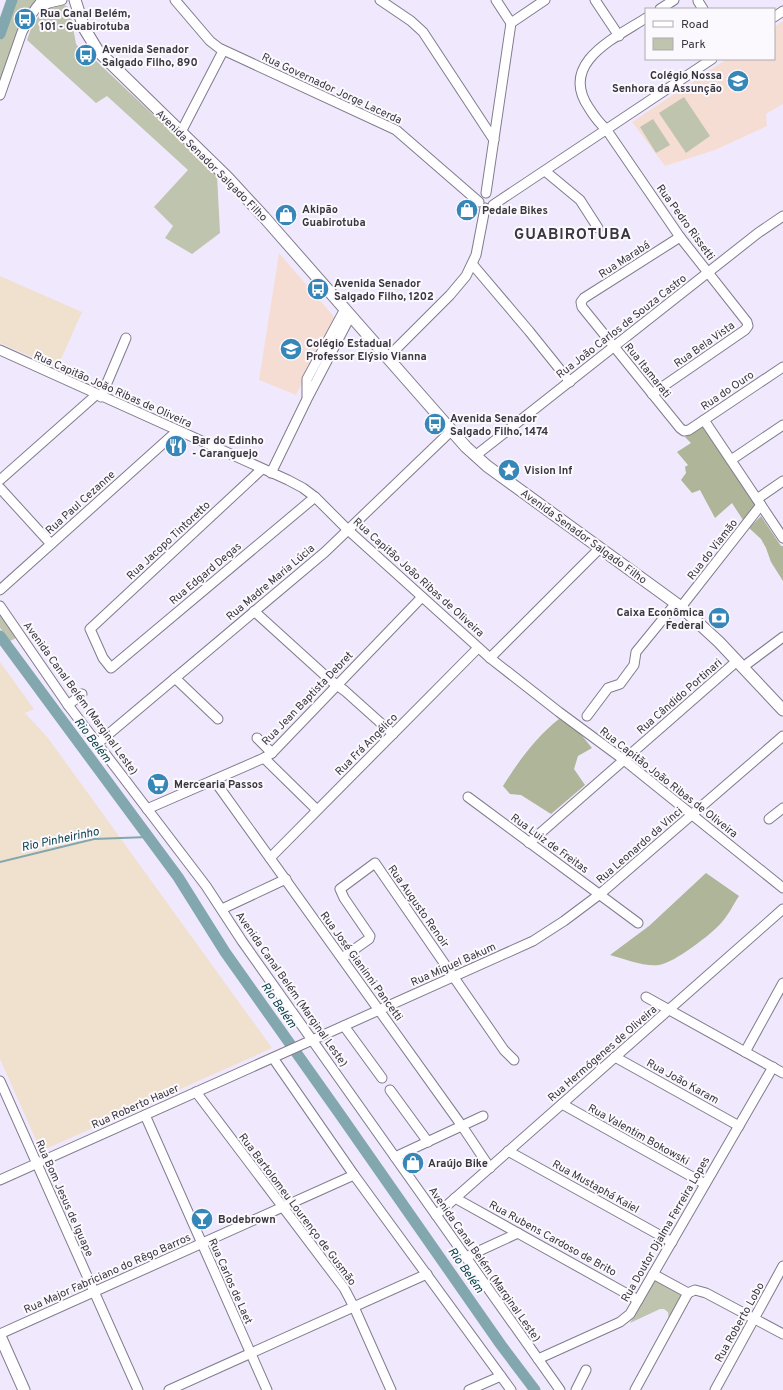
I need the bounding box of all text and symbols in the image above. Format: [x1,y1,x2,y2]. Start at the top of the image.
bus stop icon: Rua Canal Belém, 101 - Guabirotuba [12,6,38,32]
place label: Rua Canal Belém, 101 - Guabirotuba [40,7,131,34]
legend [645,8,775,60]
text: Road [681,17,709,33]
text: Park [681,37,706,53]
bus stop icon: Avenida Senador Salgado Filho, 890 [73,42,99,68]
place label: Avenida Senador Salgado Filho, 890 [102,43,198,70]
street label: Rua Governador Jorge Lacerda [259,50,404,128]
school or university icon: Colégio Nossa Senhora da Assunção [725,68,751,94]
place label: Colégio Nossa Senhora da Assunção [612,69,722,96]
street label: Avenida Senador Salgado Filho [152,107,270,225]
street label: Rua Pedro Rissetti [653,182,717,263]
shop icon: Pedale Bikes [454,197,480,223]
shop icon: Akipão Guabirotuba [273,202,299,228]
place label: Akipão Guabirotuba [302,203,366,230]
place label: Pedale Bikes [482,204,548,218]
district label: GUABIROTUBA [514,226,632,245]
street label: Rua Marabá [596,238,653,282]
street label: Rua João Carlos de Souza Castro [554,272,690,382]
bus stop icon: Avenida Senador Salgado Filho, 1202 [305,276,331,302]
place label: Avenida Senador Salgado Filho, 1202 [334,277,434,304]
street label: Rua Bela Vista [672,319,738,371]
school or university icon: Colégio Estadual Professor Elýsio Vianna [278,336,304,362]
place label: Colégio Estadual Professor Elýsio Vianna [306,337,427,364]
street label: Rua Itamarati [621,340,674,401]
street label: Rua Capitão João Ribas de Oliveira [31,349,194,431]
street label: Rua do Ouro [698,368,757,414]
bus stop icon: Avenida Senador Salgado Filho, 1474 [422,411,448,437]
place label: Avenida Senador Salgado Filho, 1474 [450,412,548,439]
restaurant icon: Bar do Edinho - Caranguejo [163,433,189,459]
place label: Bar do Edinho - Caranguejo [192,434,264,461]
place icon: Vision Inf [496,457,522,483]
place label: Vision Inf [524,464,572,478]
street label: Rua Paul Cezanne [43,468,118,538]
street label: Avenida Senador Salgado Filho [518,486,649,587]
street label: Rua Jacopo Tintoretto [124,498,213,583]
street label: Rua Capitão João Ribas de Oliveira [350,515,487,640]
street label: Rua do Viamão [685,516,741,583]
street label: Rua Edgard Degas [167,540,245,608]
street label: Rua Madre Maria Lúcia [224,542,318,624]
bank icon: Caixa Econômica Federal [706,605,732,631]
place label: Caixa Econômica Federal [616,606,704,633]
street label: Avenida Canal Belém (Marginal Leste) [20,619,141,778]
street label: Rua Jean Baptista Debret [259,649,356,749]
street label: Rua Cândido Portinari [634,656,725,738]
street label: Rua Frá Angélico [333,711,401,779]
water label: Rio Belém [70,715,114,767]
street label: Rua Capitão João Ribas de Oliveira [596,724,740,841]
supermarket icon: Mercearia Passos [145,771,171,797]
place label: Mercearia Passos [174,778,263,792]
street label: Rua Leonardo da Vinci [594,804,686,887]
street label: Rua Luiz de Freitas [508,811,591,877]
water label: Rio Pinheirinho [20,824,101,856]
street label: Rua Augusto Renoir [384,863,452,951]
street label: Avenida Canal Belém (Marginal Leste) [232,909,350,1070]
street label: Rua José Gianinni Pancetti [317,909,406,1024]
street label: Rua Miguel Bakum [409,940,498,990]
water label: Rio Belém [257,979,300,1032]
street label: Rua Hermógenes de Oliveira [545,1002,660,1105]
street label: Rua João Karam [644,1056,721,1108]
street label: Rua Roberto Hauer [90,1081,182,1132]
street label: Rua Valentim Bokowski [585,1101,692,1169]
street label: Rua Bartolomeu Lourenço de Gusmão [235,1131,359,1288]
street label: Rua Bom Jesus de Iguape [32,1138,96,1259]
shop icon: Araújo Bike [400,1150,426,1176]
street label: Rua Doutor Djalma Ferreira Lopes [618,1154,713,1305]
place label: Araújo Bike [428,1157,488,1171]
street label: Rua Mustaphá Kaiel [550,1157,641,1217]
street label: Avenida Canal Belém (Marginal Leste) [425,1184,543,1345]
street label: Rua Rubens Cardoso de Brito [486,1198,619,1280]
bar icon: Bodebrown [189,1206,215,1232]
place label: Bodebrown [218,1213,276,1227]
street label: Rua Major Fabriciano do Rêgo Barros [22,1231,193,1317]
street label: Rua Carlos de Laet [205,1236,255,1326]
water label: Rio Belém [444,1244,487,1297]
street label: Rua Roberto Lobo [712,1280,768,1365]

